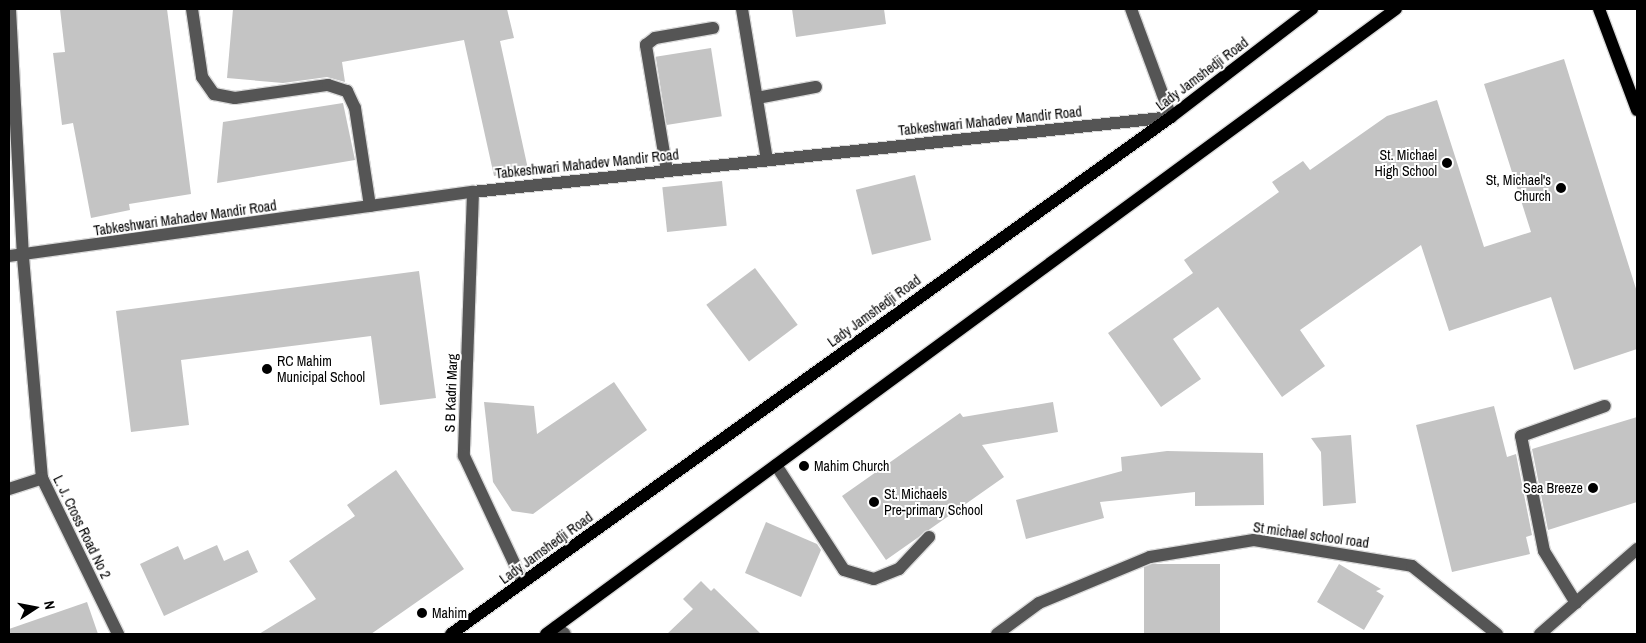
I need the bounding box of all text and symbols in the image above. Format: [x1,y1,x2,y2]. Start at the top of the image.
street label: Lady Jamshedji Road [1153,34,1251,114]
street label: Tabkeshwari Mahadev Mandir Road [897,103,1083,139]
street label: Tabkeshwari Mahadev Mandir Road [494,146,680,182]
place label: St. Michael High School [1374,147,1437,180]
marker: St. Michael High School [1441,157,1453,169]
place label: St, Michael's Church [1486,172,1551,204]
marker: St, Michael's Church [1555,182,1567,194]
street label: Tabkeshwari Mahadev Mandir Road [92,197,278,239]
street label: Lady Jamshedji Road [824,272,924,350]
place label: RC Mahim Municipal School [277,353,365,386]
street label: S B Kadri Marg [441,353,461,433]
marker: RC Mahim Municipal School [261,363,273,375]
place label: Mahim Church [814,458,889,474]
marker: Mahim Church [798,460,810,472]
street label: L. J. Cross Road No 2 [50,473,114,581]
place label: Sea Breeze [1523,480,1583,496]
marker: Sea Breeze [1587,482,1599,494]
place label: St. Michaels Pre-primary School [884,486,983,518]
marker: St. Michaels Pre-primary School [868,496,880,508]
street label: Lady Jamshedji Road [496,509,596,587]
street label: St michael school road [1252,519,1370,551]
north arrow [10,583,60,633]
text: N [40,599,59,611]
place label: Mahim [432,605,467,621]
marker: Mahim [416,607,428,619]

